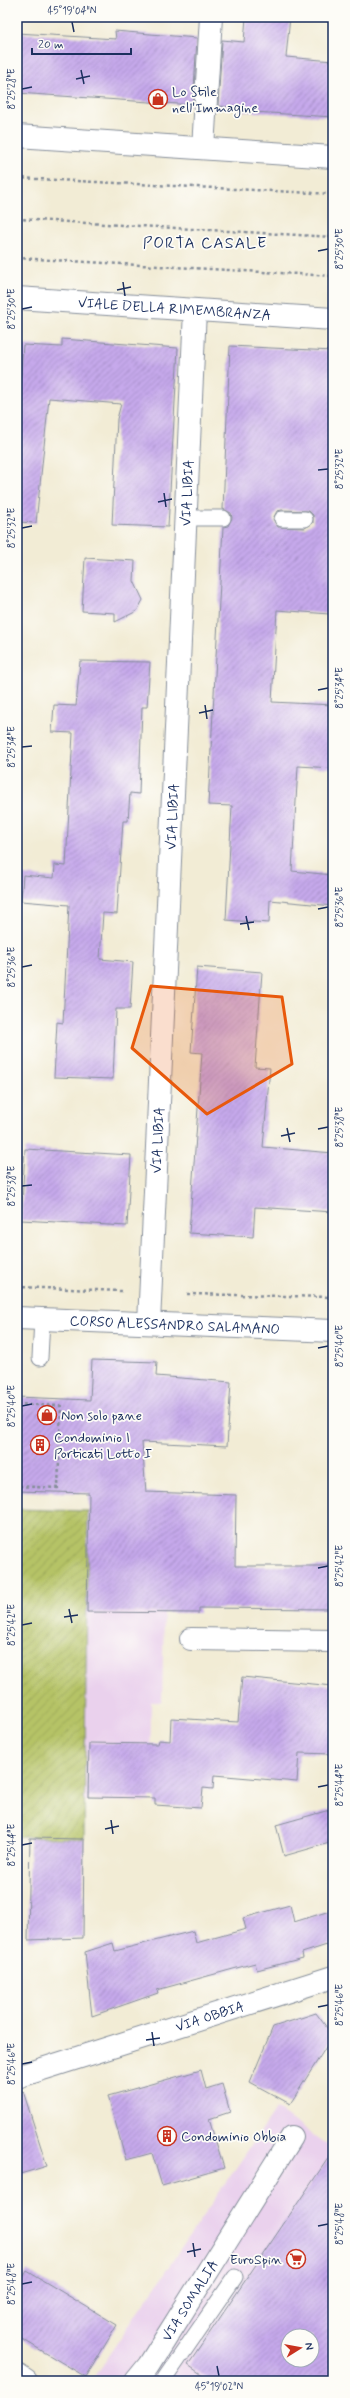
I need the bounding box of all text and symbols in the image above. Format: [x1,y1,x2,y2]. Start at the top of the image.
text: 45°19'04"N [47,4,97,18]
scale bar [32,30,131,56]
text: 20 m [38,37,64,53]
text: 8°25'28"E [5,68,19,110]
place label: Lo Stile nell'Immagine [172,83,258,118]
shop icon: Lo Stile nell'Immagine [147,88,169,110]
text: 8°25'30"E [333,228,347,270]
district label: PORTA CASALE [143,233,267,254]
text: 8°25'30"E [5,288,19,330]
street label: VIALE DELLA RIMEMBRANZA [77,294,272,325]
text: 8°25'32"E [333,449,347,489]
street label: VIA LIBIA [177,459,198,527]
text: 8°25'32"E [5,508,19,548]
text: 8°25'34"E [333,667,347,709]
text: 8°25'34"E [5,726,19,768]
street label: VIA LIBIA [162,783,184,850]
text: 8°25'36"E [333,886,347,927]
text: 8°25'36"E [5,946,19,987]
street label: VIA LIBIA [148,1106,169,1174]
text: 8°25'38"E [333,1106,347,1147]
text: 8°25'38"E [5,1165,19,1206]
street label: CORSO ALESSANDRO SALAMANO [69,1312,280,1339]
text: 8°25'40"E [333,1325,347,1367]
text: 8°25'40"E [5,1385,19,1427]
shop icon: Non solo pane [36,1404,58,1426]
place label: Non solo pane [61,1407,142,1425]
place label: Condominio I Porticati Lotto I [54,1429,152,1463]
building icon: Condominio I Porticati Lotto I [29,1434,51,1456]
text: 8°25'42"E [333,1545,347,1587]
text: 8°25'42"E [5,1604,19,1646]
text: 8°25'44"E [333,1763,347,1806]
text: 8°25'44"E [5,1823,19,1866]
text: 8°25'46"E [333,1984,347,2026]
street label: VIA OBBIA [173,1998,247,2036]
text: 8°25'46"E [5,2043,19,2085]
building icon: Condominio Obbia [156,2125,178,2147]
place label: Condominio Obbia [181,2128,287,2146]
text: 8°25'48"E [333,2203,347,2245]
supermarket icon: EuroSpin [285,2248,307,2270]
place label: EuroSpin [230,2251,282,2269]
street label: VIA SOMALIA [158,2257,223,2345]
text: 8°25'48"E [5,2263,19,2305]
north arrow [280,2328,320,2368]
text: N [301,2341,316,2351]
text: 45°19'02"N [195,2380,243,2394]

